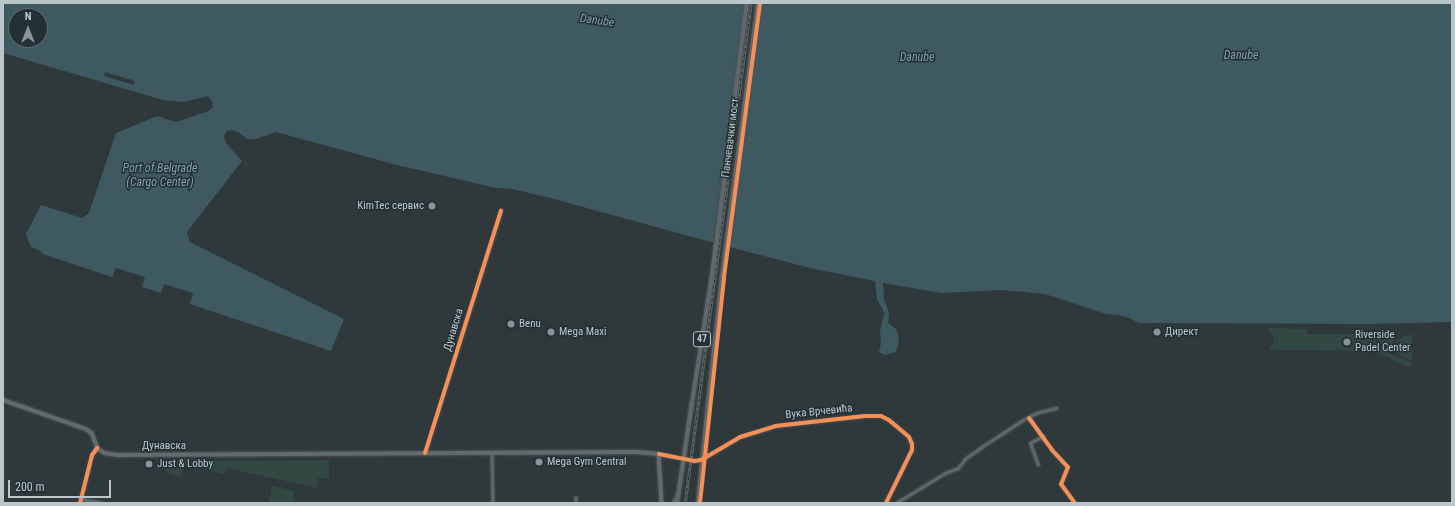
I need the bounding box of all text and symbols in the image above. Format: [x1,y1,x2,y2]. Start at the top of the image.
north arrow [8,8,48,48]
text: N [25,10,31,23]
water label: Danube [579,11,615,31]
water label: Danube [1224,49,1258,63]
water label: Danube [900,51,934,65]
street label: Панчевачки мост [720,97,742,179]
water label: Port of Belgrade (Cargo Center) [123,162,197,190]
place label: KimTec сервис [357,199,424,213]
marker: KimTec сервис [427,201,437,211]
street label: Дунавска [441,307,467,353]
place label: Benu [519,317,541,331]
marker: Benu [506,319,516,329]
place label: Mega Maxi [559,325,607,339]
place label: Директ [1165,325,1198,339]
marker: Mega Maxi [546,327,556,337]
marker: Директ [1152,327,1162,337]
place label: Riverside Padel Center [1355,329,1410,355]
road number: 47 [692,331,712,347]
marker: Riverside Padel Center [1342,337,1352,347]
street label: Вука Врчевића [785,402,853,422]
street label: Дунавска [142,439,186,453]
place label: Mega Gym Central [547,455,626,469]
place label: Just & Lobby [157,457,213,471]
marker: Mega Gym Central [534,457,544,467]
marker: Just & Lobby [144,459,154,469]
scale bar [10,472,113,498]
text: 200 m [15,480,45,494]

